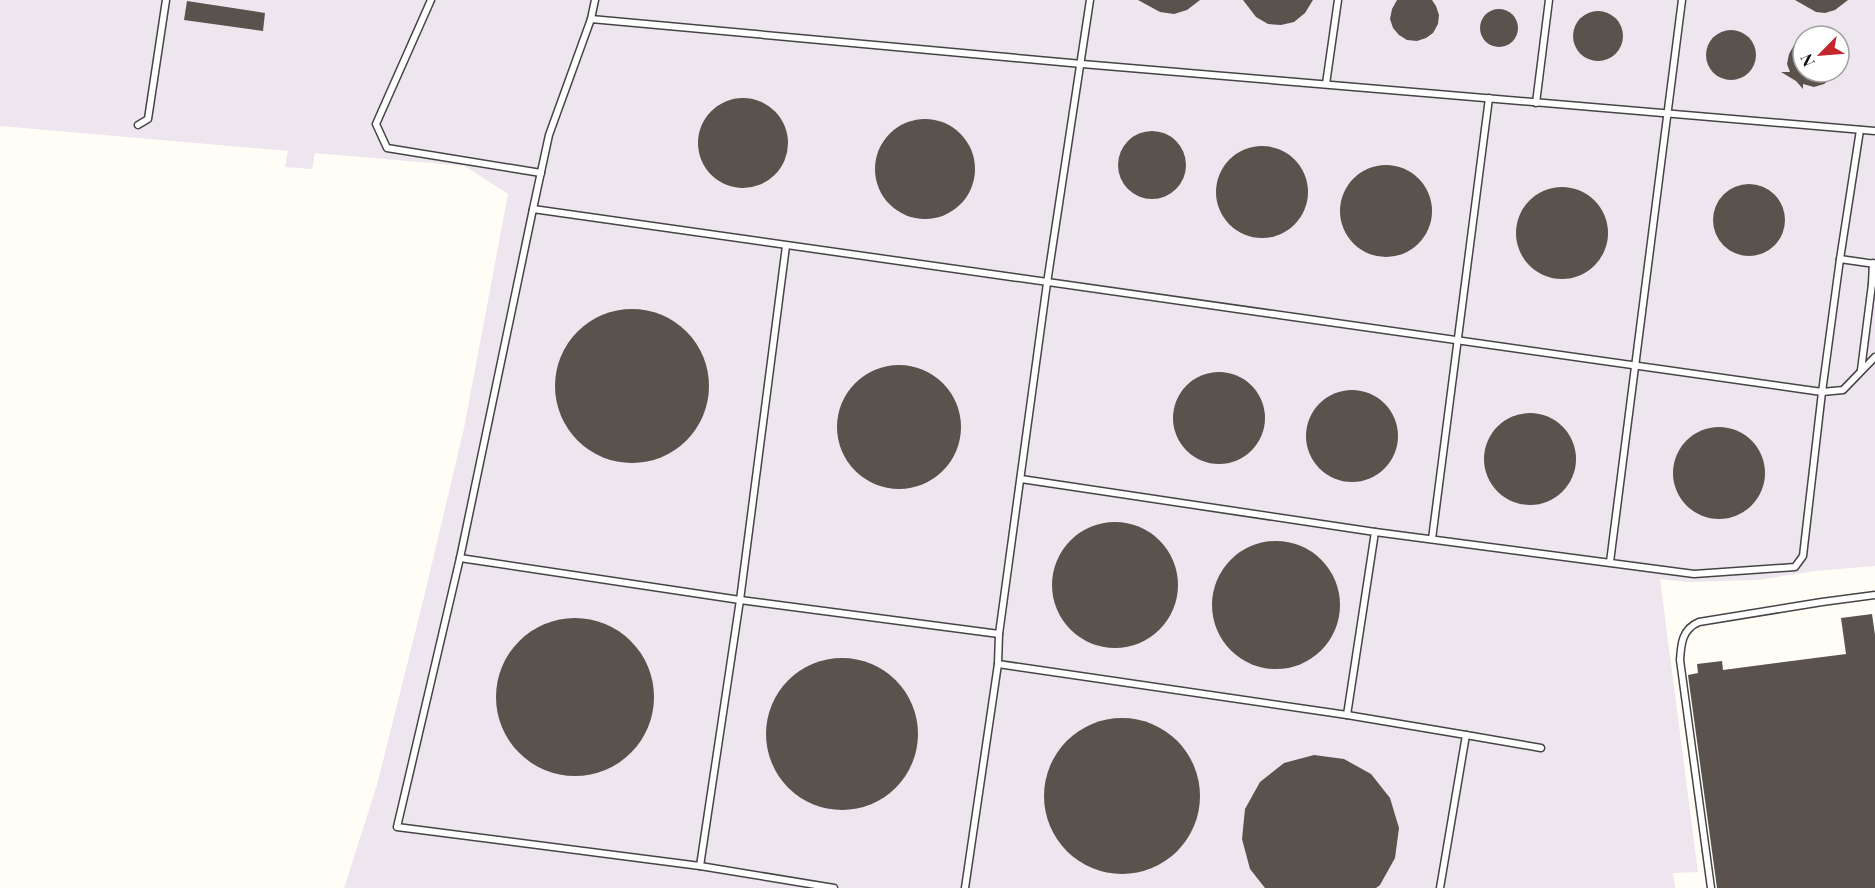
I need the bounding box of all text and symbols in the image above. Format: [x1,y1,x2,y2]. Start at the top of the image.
north arrow [1791,24,1851,84]
text: N [1795,50,1819,70]

